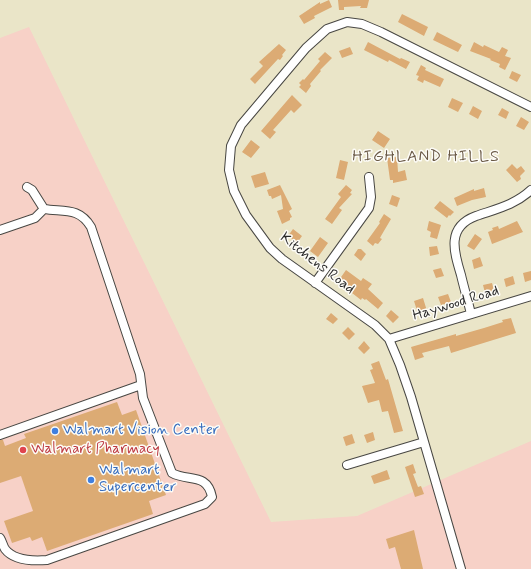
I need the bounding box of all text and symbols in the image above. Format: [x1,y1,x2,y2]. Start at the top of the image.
district label: HIGHLAND HILLS [353,148,499,168]
street label: Kitchens Road [276,229,358,299]
street label: Haywood Road [411,282,501,326]
place label: Walmart Vision Center [63,422,219,440]
marker: Walmart Vision Center [50,426,60,436]
place label: Walmart Pharmacy [31,441,160,459]
marker: Walmart Pharmacy [18,445,28,455]
place label: Walmart Supercenter [99,462,176,497]
marker: Walmart Supercenter [86,475,96,485]

